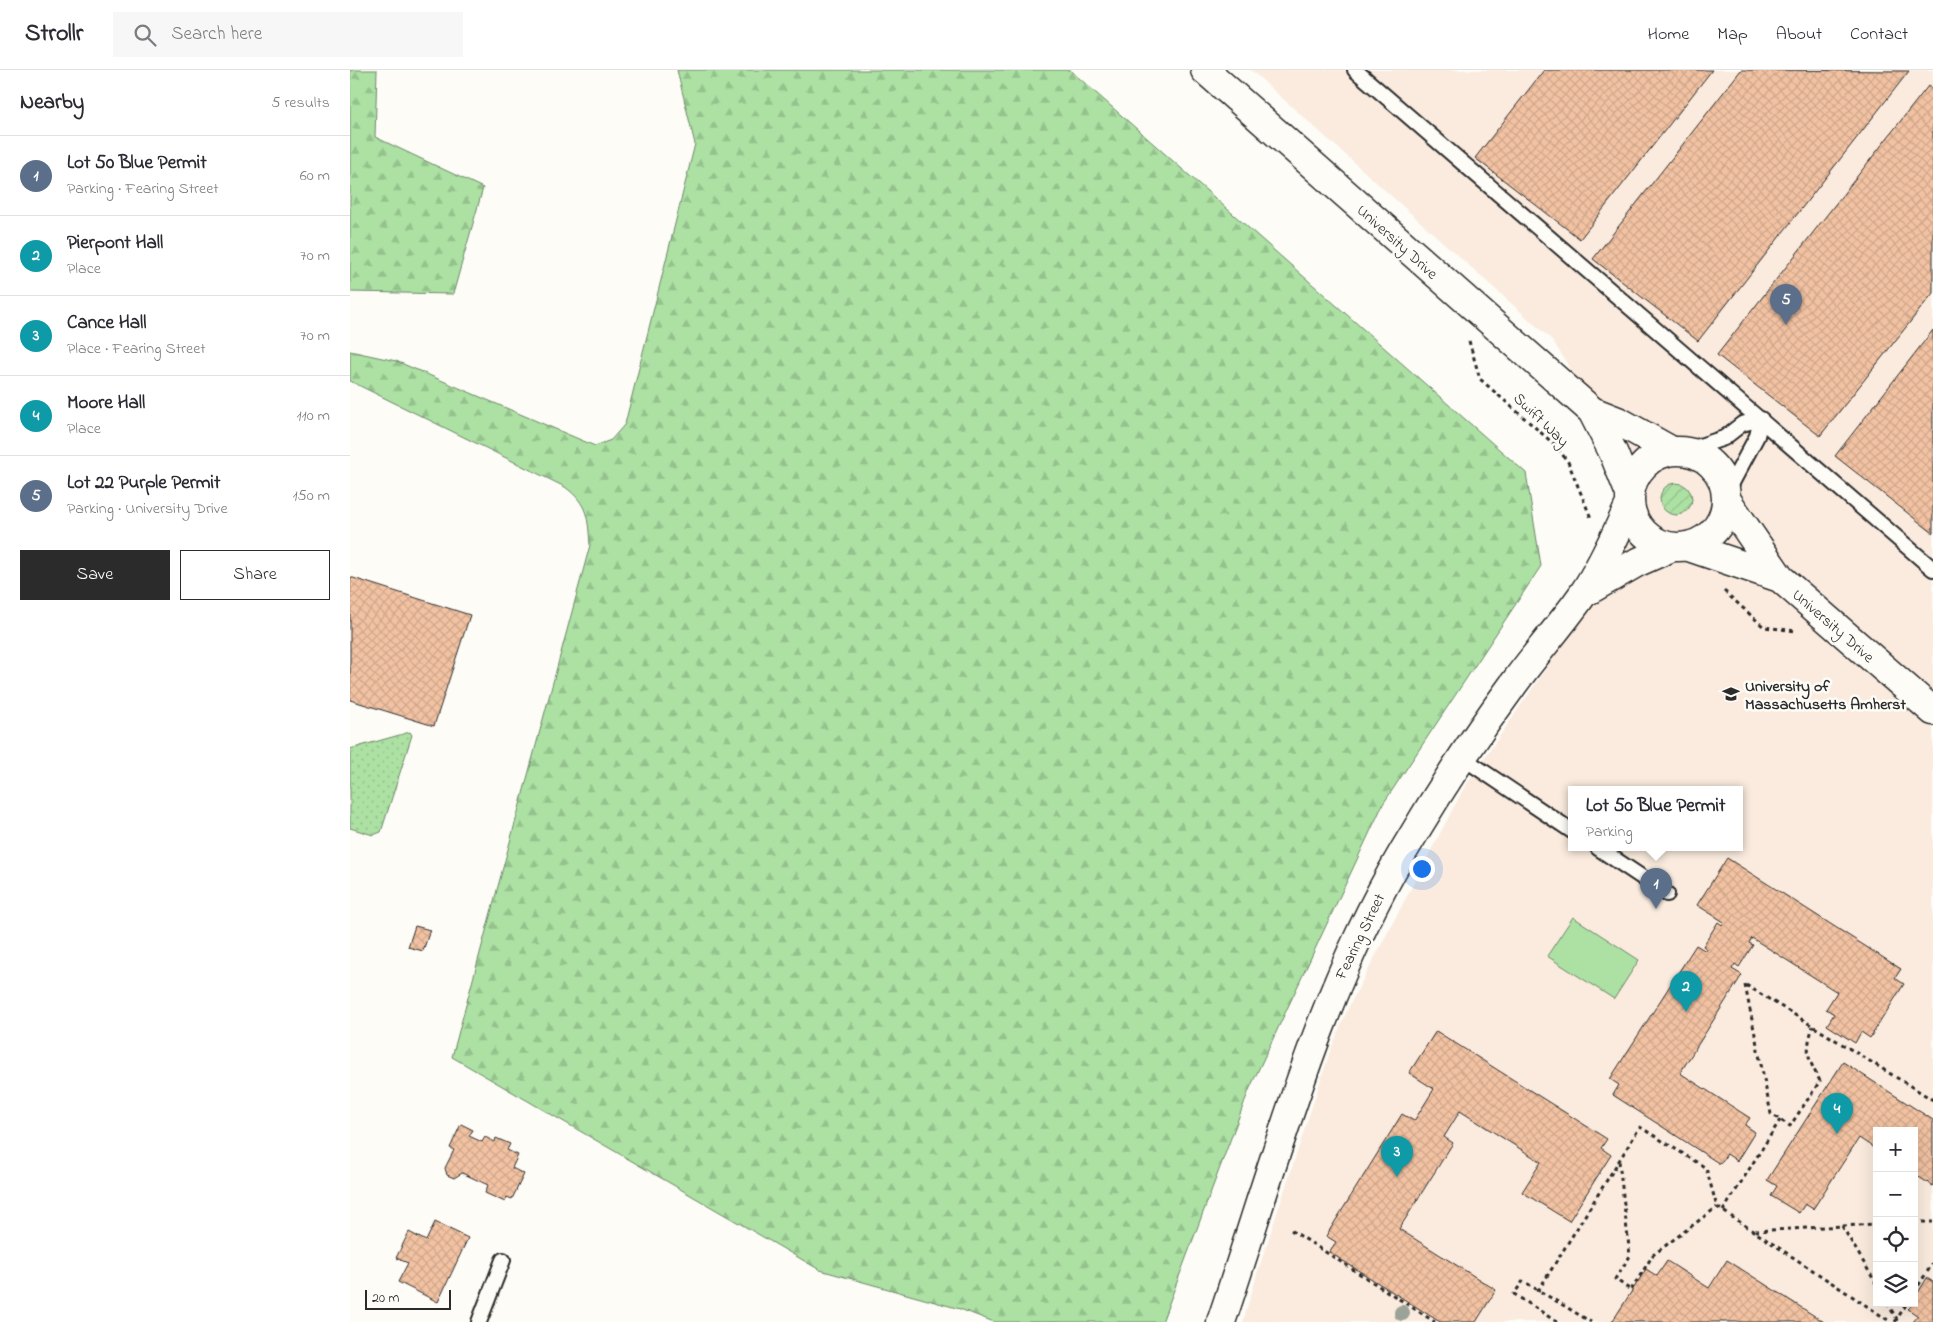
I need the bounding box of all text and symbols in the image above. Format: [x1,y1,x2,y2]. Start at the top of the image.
search box [113,12,463,57]
text: Strollr [25,17,83,52]
icon: search [131,21,159,49]
text: Search here [171,21,262,48]
text: Home [1648,22,1689,48]
text: Map [1717,22,1748,48]
text: About [1776,22,1822,48]
text: Contact [1850,22,1908,48]
text: Nearby [20,88,84,118]
text: 5 results [271,91,330,115]
text: Lot 50 Blue Permit [67,150,207,177]
text: 1 [33,164,39,188]
text: 60 m [300,164,330,188]
text: Parking · Fearing Street [67,177,219,201]
street label: University Drive [1351,199,1443,286]
text: Pierpont Hall [67,230,163,257]
text: 2 [32,244,40,268]
text: 70 m [300,244,330,268]
text: Place [67,257,101,281]
pin: 5 [1770,284,1802,325]
text: Cance Hall [67,310,146,337]
text: 3 [33,324,39,348]
text: 70 m [300,324,330,348]
text: Place · Fearing Street [67,337,206,361]
street label: Swift Way [1507,388,1574,453]
text: Moore Hall [67,390,145,417]
text: 4 [33,404,39,428]
text: 110 m [296,404,330,428]
text: Place [67,417,101,441]
text: Lot 22 Purple Permit [67,470,220,497]
text: 5 [31,484,41,508]
text: 150 m [292,484,330,508]
text: Parking · University Drive [67,497,228,521]
button: Save [20,550,170,600]
button: Share [180,550,330,600]
street label: University Drive [1786,584,1880,670]
place label: University of Massachusetts Amherst [1745,675,1906,717]
school or university icon: University of Massachusetts Amherst [1721,684,1741,704]
popup [1568,786,1743,851]
text: Lot 50 Blue Permit [1586,793,1725,820]
text: Parking [1586,820,1633,844]
your location [1409,856,1435,882]
pin: 1 [1640,868,1672,909]
street label: Fearing Street [1329,889,1392,985]
pin: 2 [1670,971,1702,1012]
pin: 4 [1821,1093,1853,1134]
map controls [1873,1127,1918,1307]
button: + [1873,1127,1918,1172]
pin: 3 [1381,1136,1413,1177]
button: − [1873,1172,1918,1217]
button: locate [1873,1217,1918,1262]
button: layers [1873,1262,1918,1307]
scale bar [365,1287,451,1310]
text: 20 m [372,1288,399,1309]

